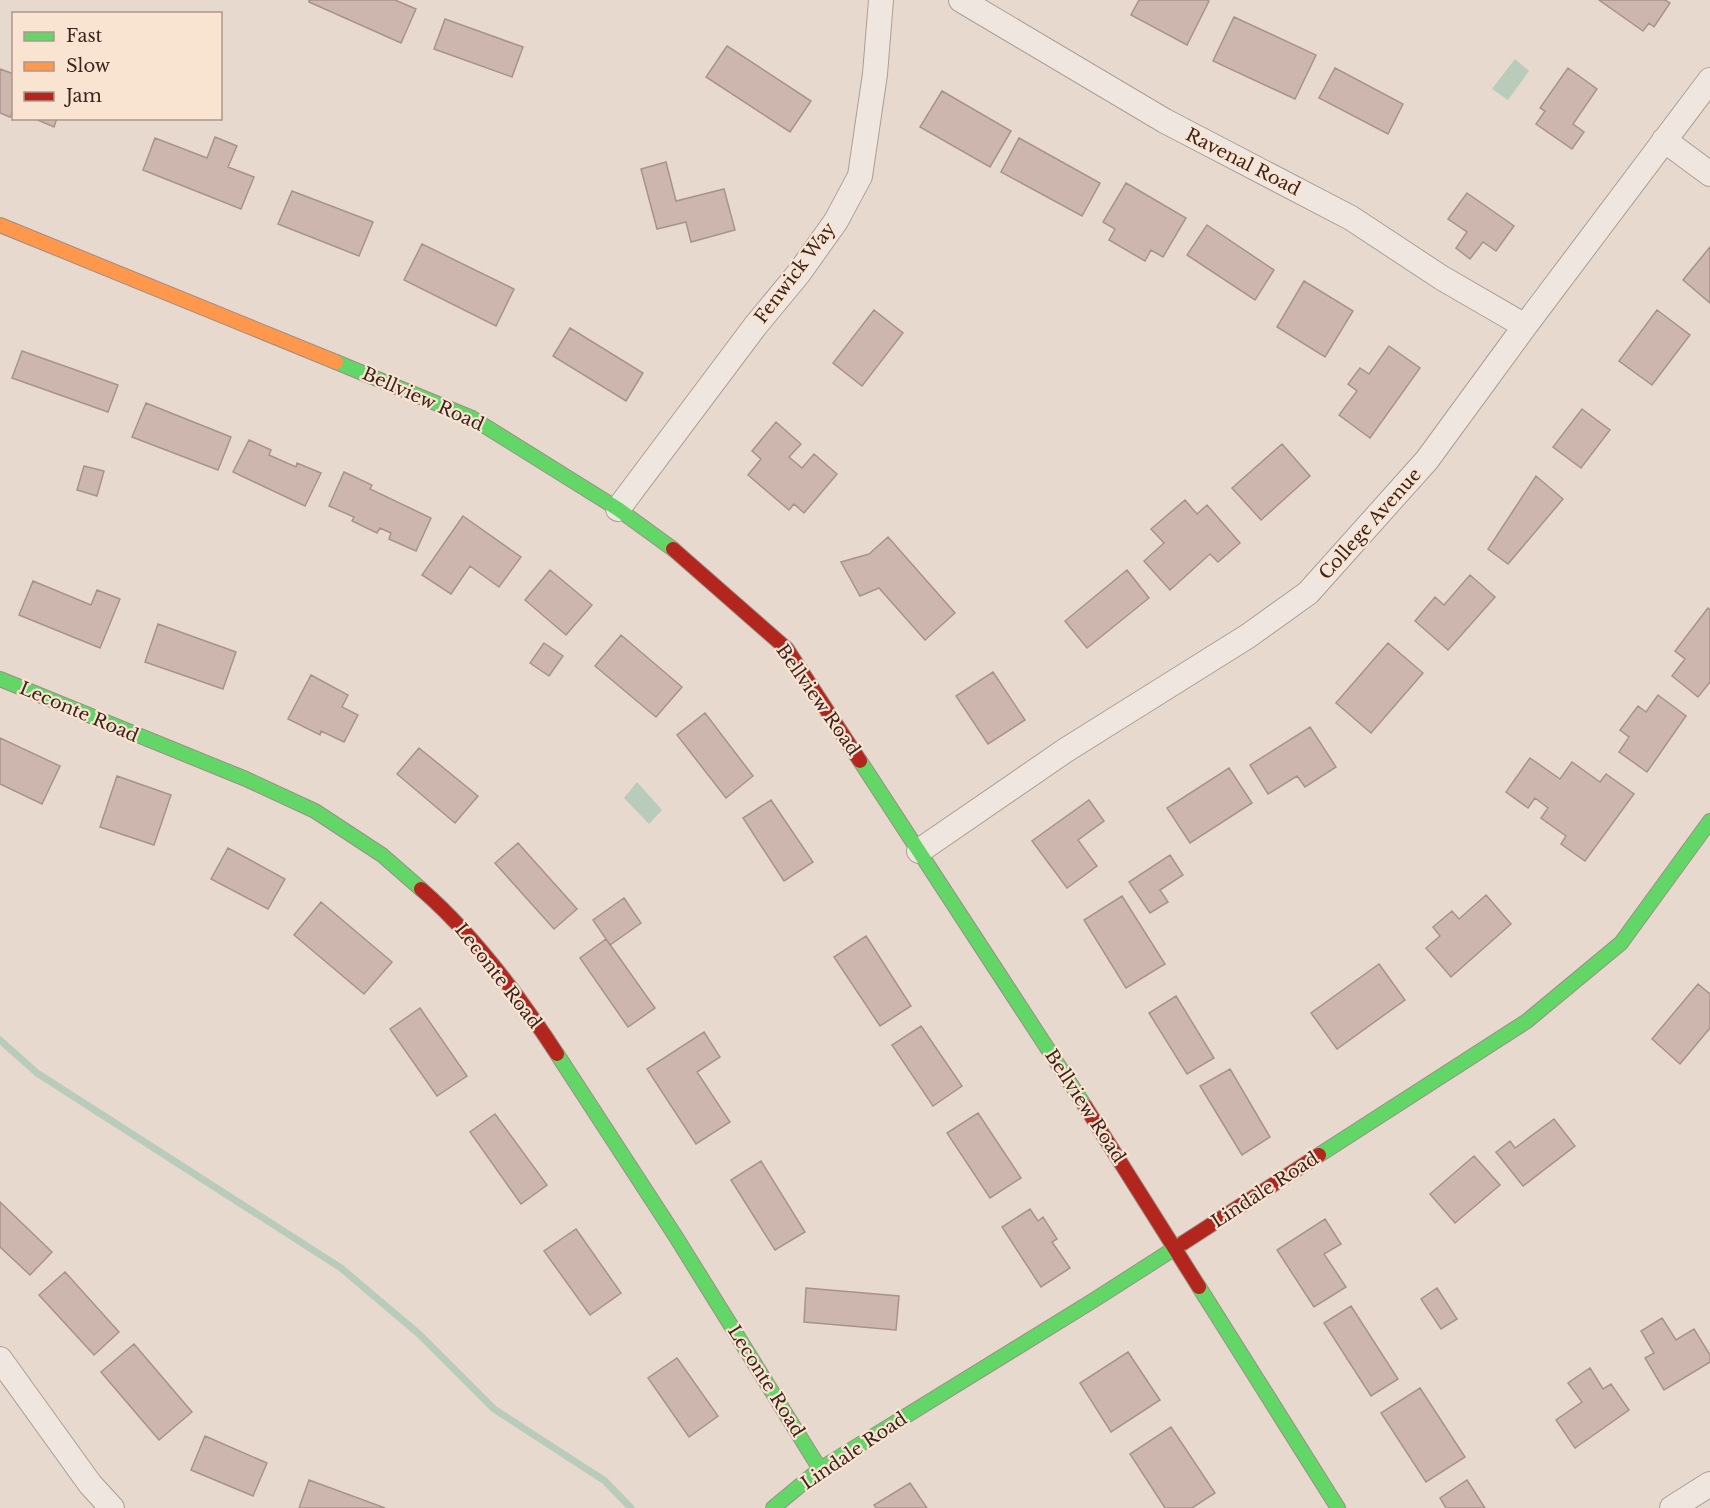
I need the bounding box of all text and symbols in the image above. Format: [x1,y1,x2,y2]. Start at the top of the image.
legend [12,12,222,120]
text: Fast [66,25,103,47]
text: Slow [66,55,111,77]
text: Jam [64,85,102,107]
street label: Ravenal Road [1182,124,1304,200]
street label: Fenwick Way [750,218,840,328]
street label: Bellview Road [359,362,487,436]
street label: College Avenue [1314,464,1426,584]
street label: Bellview Road [771,640,865,760]
street label: Leconte Road [16,677,142,747]
street label: Leconte Road [450,919,546,1033]
street label: Bellview Road [1040,1045,1130,1167]
street label: Lindale Road [1207,1147,1323,1233]
street label: Leconte Road [723,1321,809,1441]
street label: Lindale Road [797,1407,911,1495]

